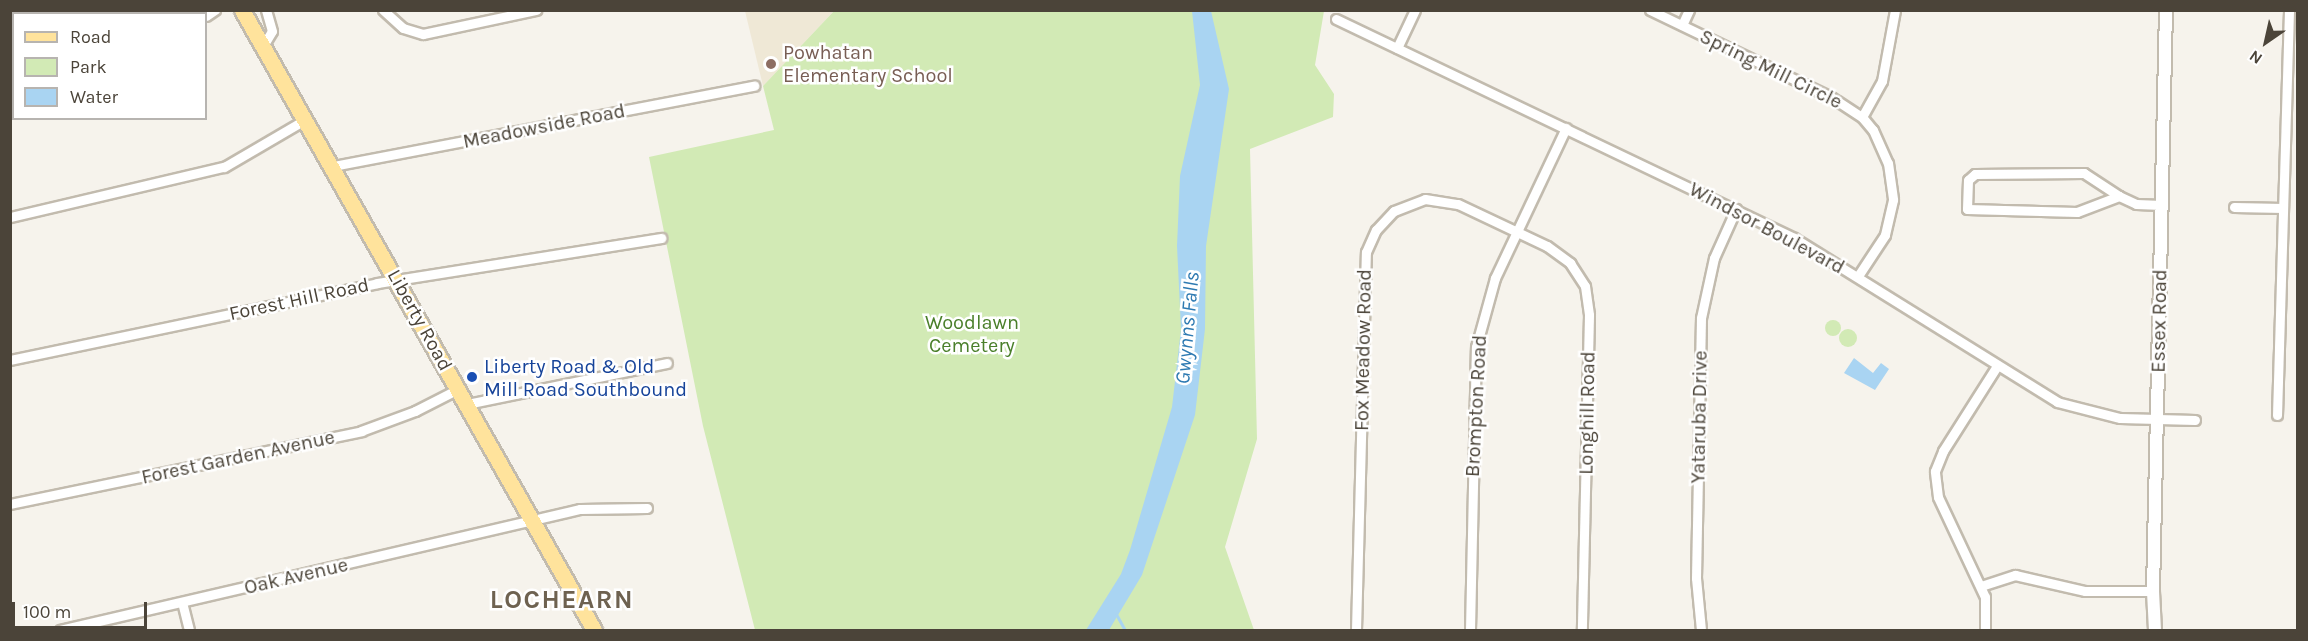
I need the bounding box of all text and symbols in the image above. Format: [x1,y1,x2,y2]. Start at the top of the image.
legend [12,12,207,120]
north arrow [2236,12,2296,72]
street label: Spring Mill Circle [1696,24,1846,114]
text: Road [70,26,111,48]
place label: Powhatan Elementary School [783,40,953,87]
text: N [2246,46,2266,68]
text: Park [70,56,107,78]
marker: Powhatan Elementary School [764,57,778,71]
text: Water [70,86,118,108]
street label: Meadowside Road [461,98,627,154]
street label: Windsor Boulevard [1685,177,1849,279]
street label: Liberty Road [382,265,458,375]
street label: Fox Meadow Road [1350,269,1376,431]
street label: Essex Road [2146,269,2172,373]
water label: Gwynns Falls [1170,271,1204,385]
street label: Forest Hill Road [227,272,371,326]
park label: Woodlawn Cemetery [925,310,1019,357]
street label: Brompton Road [1460,334,1492,478]
street label: Yataruba Drive [1686,350,1712,484]
street label: Longhill Road [1574,351,1600,475]
place label: Liberty Road & Old Mill Road Southbound [484,354,687,401]
marker: Liberty Road & Old Mill Road Southbound [465,370,479,384]
street label: Forest Garden Avenue [139,425,337,489]
street label: Oak Avenue [242,552,350,600]
district label: LOCHEARN [490,584,634,616]
scale bar [15,590,150,628]
text: 100 m [23,601,71,623]

